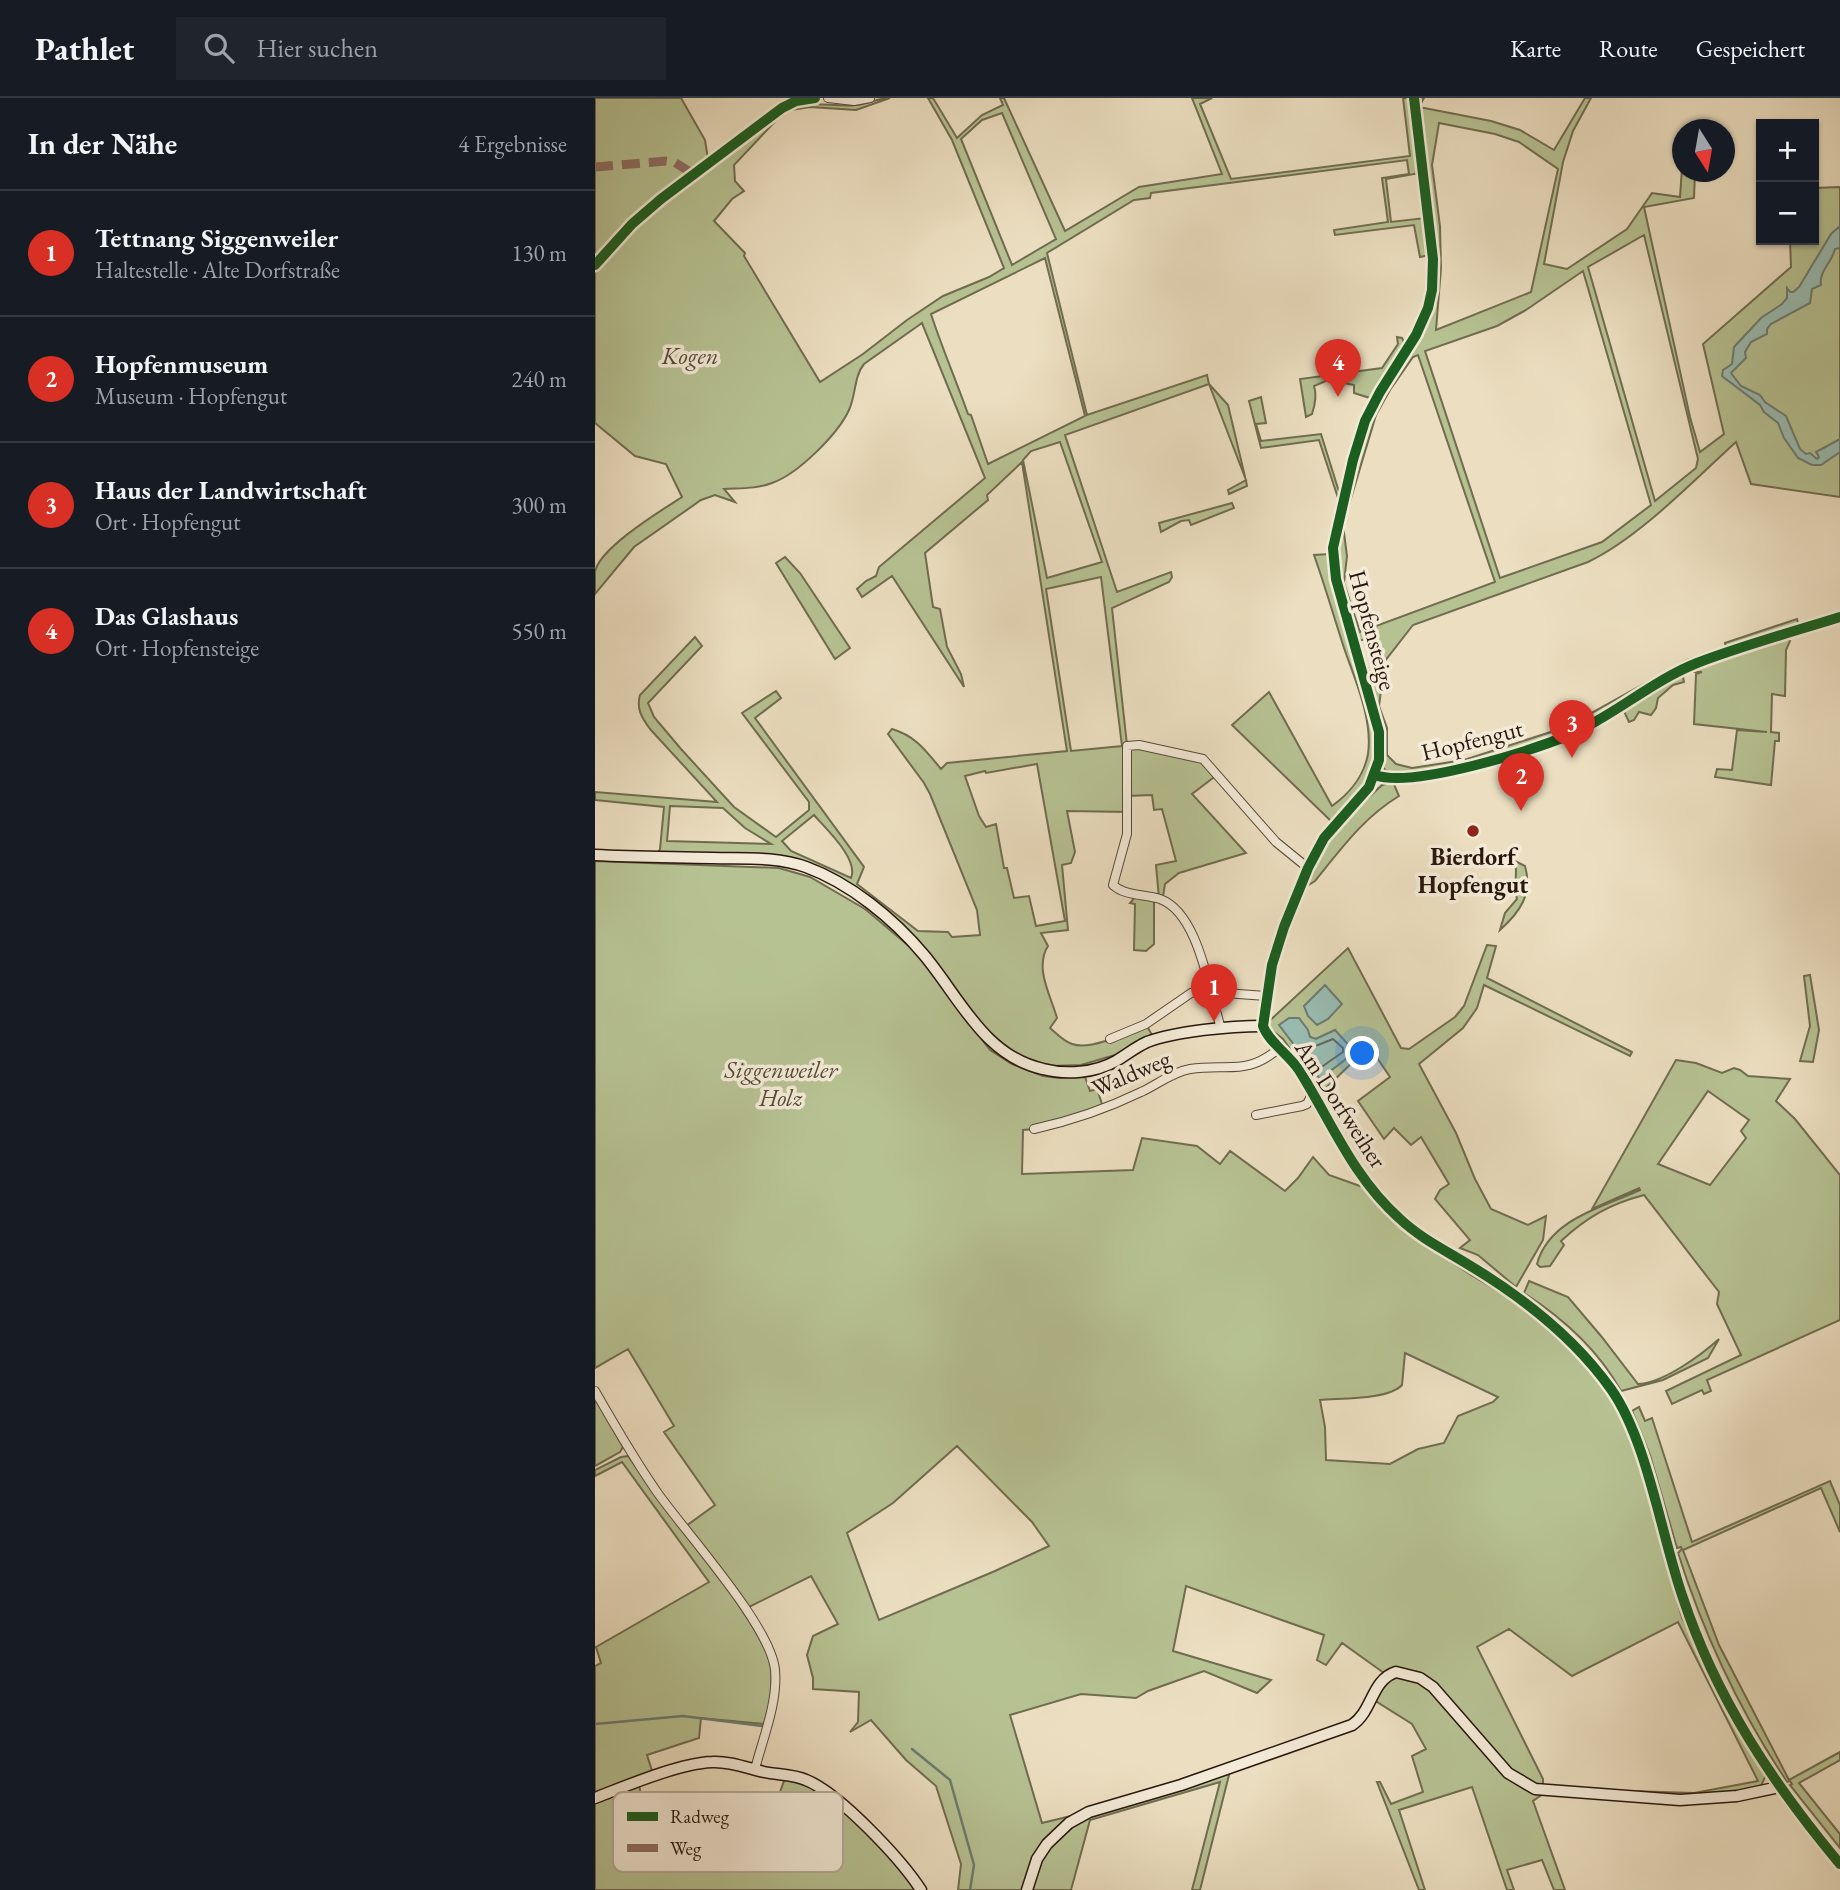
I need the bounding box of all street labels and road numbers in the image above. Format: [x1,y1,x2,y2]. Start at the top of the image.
street label: Hopfensteige [1342,567,1404,693]
street label: Hopfengut [1418,712,1526,768]
street label: Am Dorfweiher [1288,1033,1394,1174]
street label: Waldweg [1087,1042,1176,1103]

